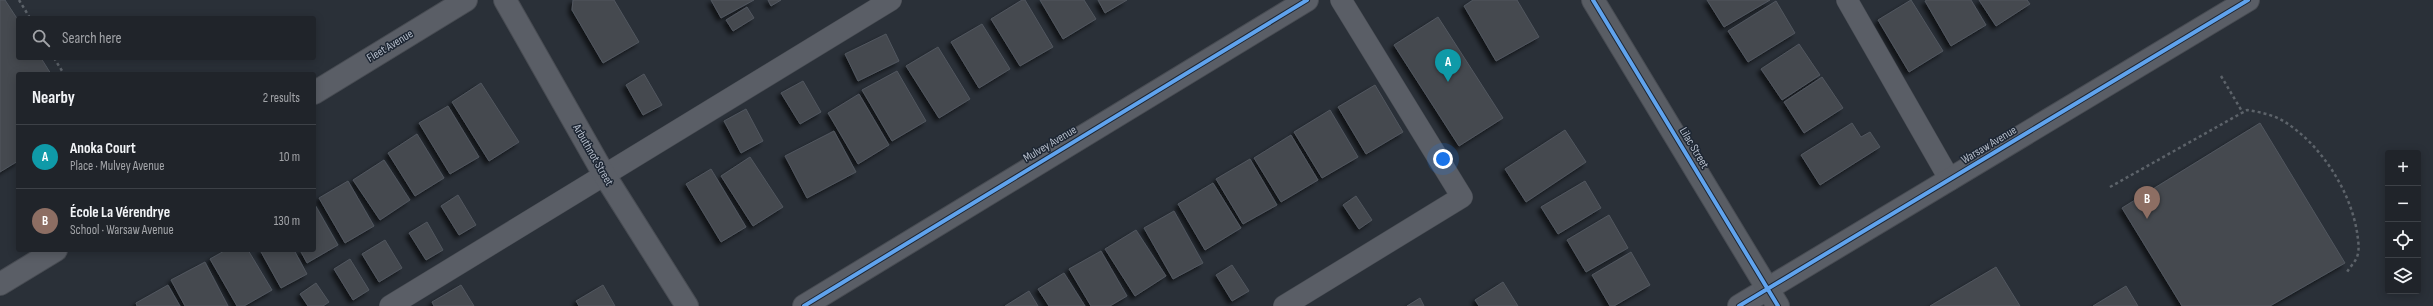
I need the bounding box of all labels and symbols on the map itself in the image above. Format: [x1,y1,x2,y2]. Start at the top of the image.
street label: Fleet Avenue [364,26,416,66]
pin: A [1435,49,1461,82]
street label: Arbuthnot Street [569,121,617,189]
street label: Mulvey Avenue [1021,122,1080,166]
street label: Warsaw Avenue [1958,122,2020,167]
street label: Lilac Street [1676,125,1712,172]
your location [1433,149,1453,169]
pin: B [2134,186,2160,219]

